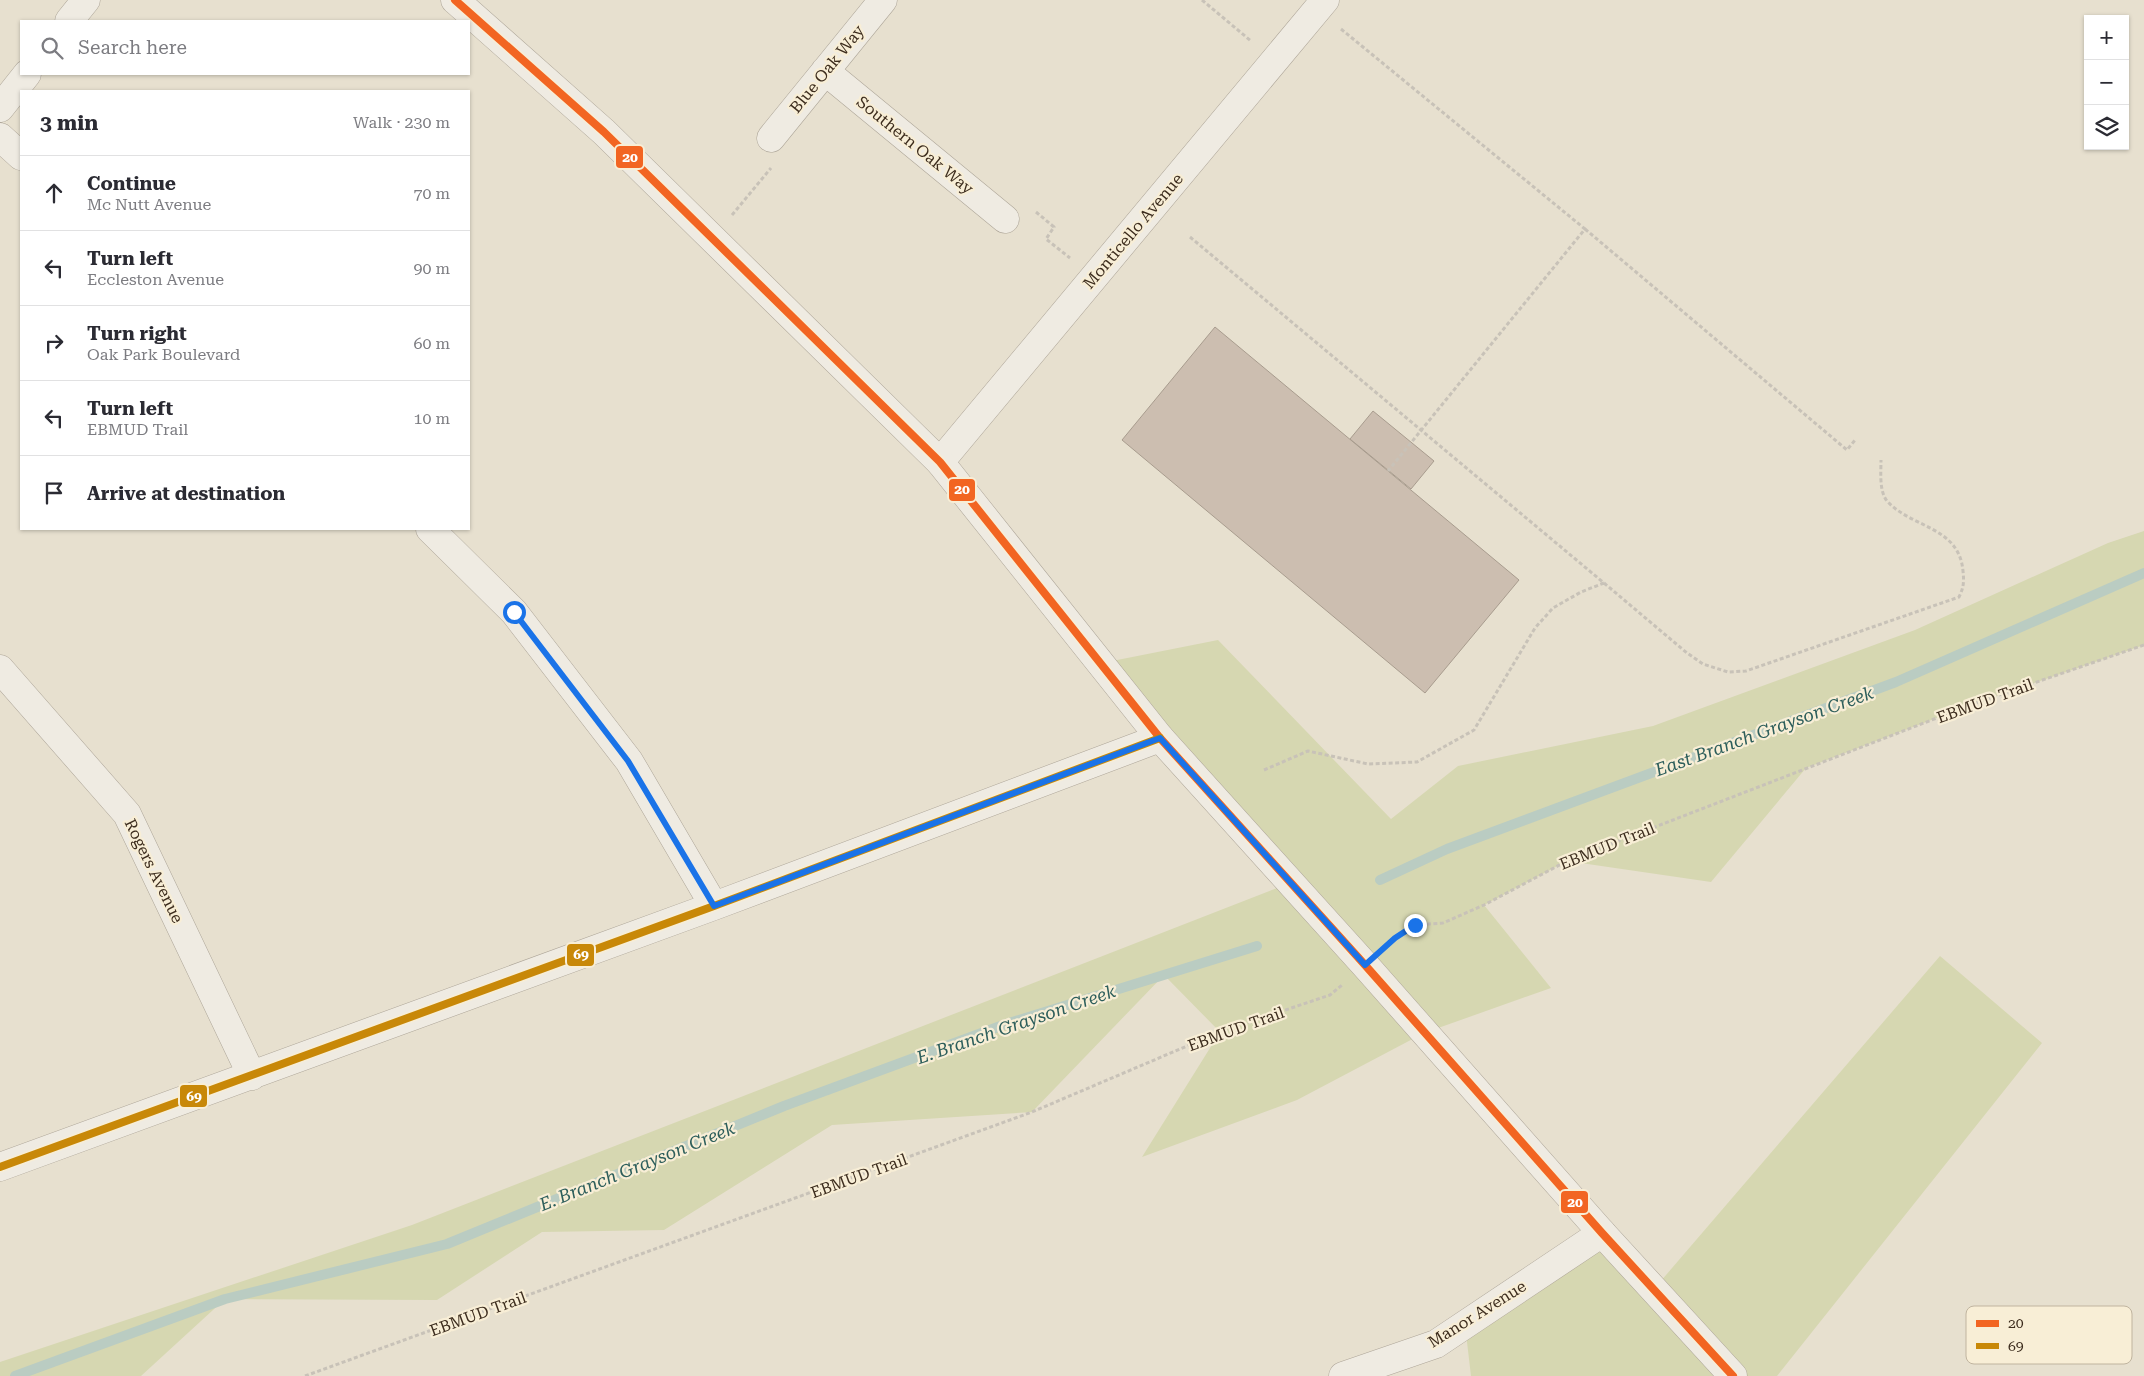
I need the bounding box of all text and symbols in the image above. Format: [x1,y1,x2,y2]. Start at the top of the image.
map controls [2084,15,2129,150]
button: + [2084,15,2129,60]
search box [20,20,470,75]
street label: Blue Oak Way [786,21,868,117]
icon: search [38,34,66,62]
text: Search here [78,36,187,59]
button: − [2084,60,2129,105]
street label: Southern Oak Way [853,92,978,198]
button: layers [2084,105,2129,150]
text: 3 min [40,111,98,135]
text: Walk · 230 m [353,113,450,132]
line badge: 20 [615,145,644,169]
text: 20 [622,149,638,165]
street label: Monticello Avenue [1079,169,1187,293]
text: Continue [87,172,176,195]
icon: ahead [40,179,68,207]
text: 70 m [413,184,450,203]
text: Mc Nutt Avenue [87,195,211,214]
text: Turn left [87,247,173,270]
icon: left [40,254,68,282]
text: 90 m [413,259,450,278]
text: Eccleston Avenue [87,270,224,289]
text: Turn right [87,322,187,345]
icon: right [40,329,68,357]
text: 60 m [413,334,450,353]
text: Oak Park Boulevard [87,345,240,364]
text: Turn left [87,397,173,420]
icon: left [40,404,68,432]
text: 10 m [413,409,450,428]
text: EBMUD Trail [87,420,188,439]
line badge: 20 [948,478,976,502]
icon: arrive [40,479,68,507]
text: 20 [954,481,970,497]
text: Arrive at destination [87,482,285,505]
route start [503,601,526,624]
street label: EBMUD Trail [1934,675,2036,727]
water label: East Branch Grayson Creek [1651,682,1876,781]
street label: Rogers Avenue [121,816,188,926]
street label: EBMUD Trail [1557,818,1658,874]
route end [1404,914,1427,937]
line badge: 69 [566,943,595,967]
text: 69 [573,946,589,962]
water label: E. Branch Grayson Creek [913,980,1118,1068]
street label: EBMUD Trail [1185,1003,1287,1055]
line badge: 69 [179,1084,208,1108]
text: 69 [186,1088,202,1104]
water label: E. Branch Grayson Creek [535,1117,738,1215]
street label: EBMUD Trail [808,1150,910,1202]
line badge: 20 [1560,1190,1589,1214]
text: 20 [1567,1194,1583,1210]
street label: Manor Avenue [1425,1276,1530,1352]
street label: EBMUD Trail [427,1288,529,1340]
legend [1966,1306,2132,1364]
text: 20 [2008,1315,2024,1331]
text: 69 [2008,1338,2024,1354]

